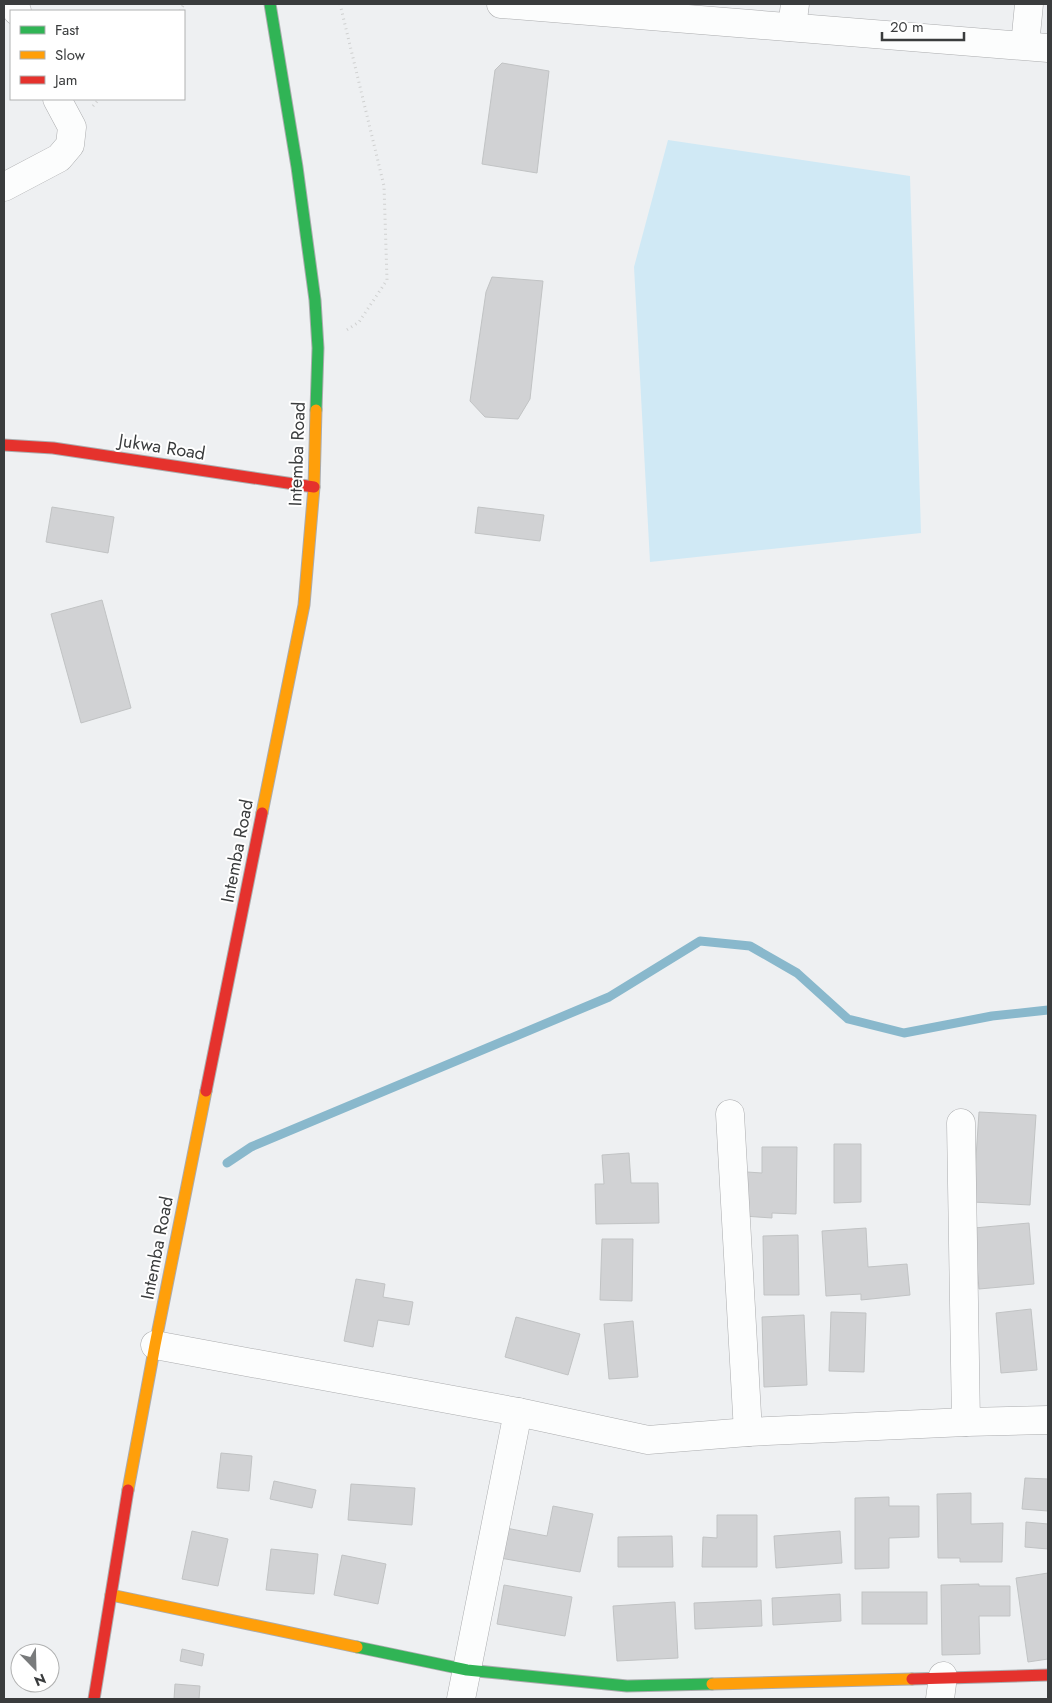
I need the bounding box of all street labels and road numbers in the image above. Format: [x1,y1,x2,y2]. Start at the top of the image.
street label: Intemba Road [282,401,312,507]
street label: Jukwa Road [115,427,207,467]
street label: Intemba Road [214,797,260,905]
street label: Intemba Road [134,1194,180,1302]

